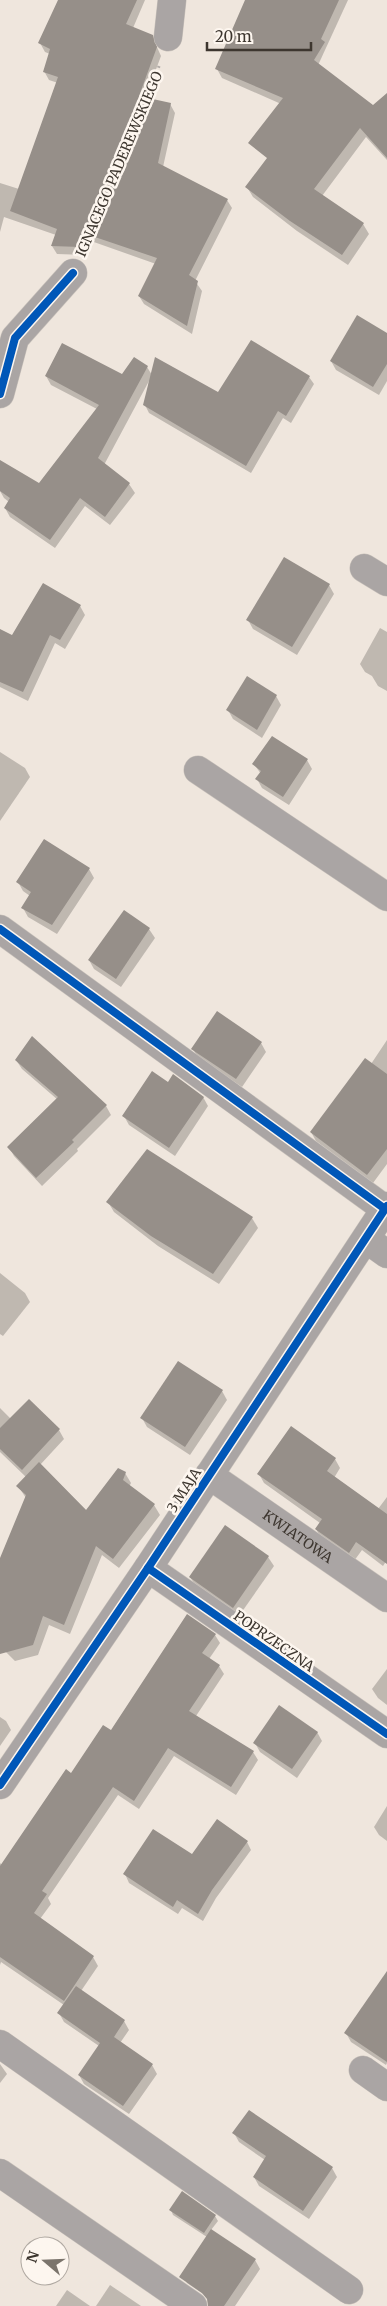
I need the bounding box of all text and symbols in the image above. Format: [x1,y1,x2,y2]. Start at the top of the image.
scale bar [207,20,311,52]
text: 20 m [215,27,252,46]
street label: IGNACEGO PADEREWSKIEGO [72,68,166,260]
street label: 3 MAJA [163,1464,205,1516]
street label: KWIATOWA [259,1506,336,1567]
street label: POPRZECZNA [230,1607,318,1676]
north arrow [20,2236,70,2286]
text: N [22,2249,43,2265]

